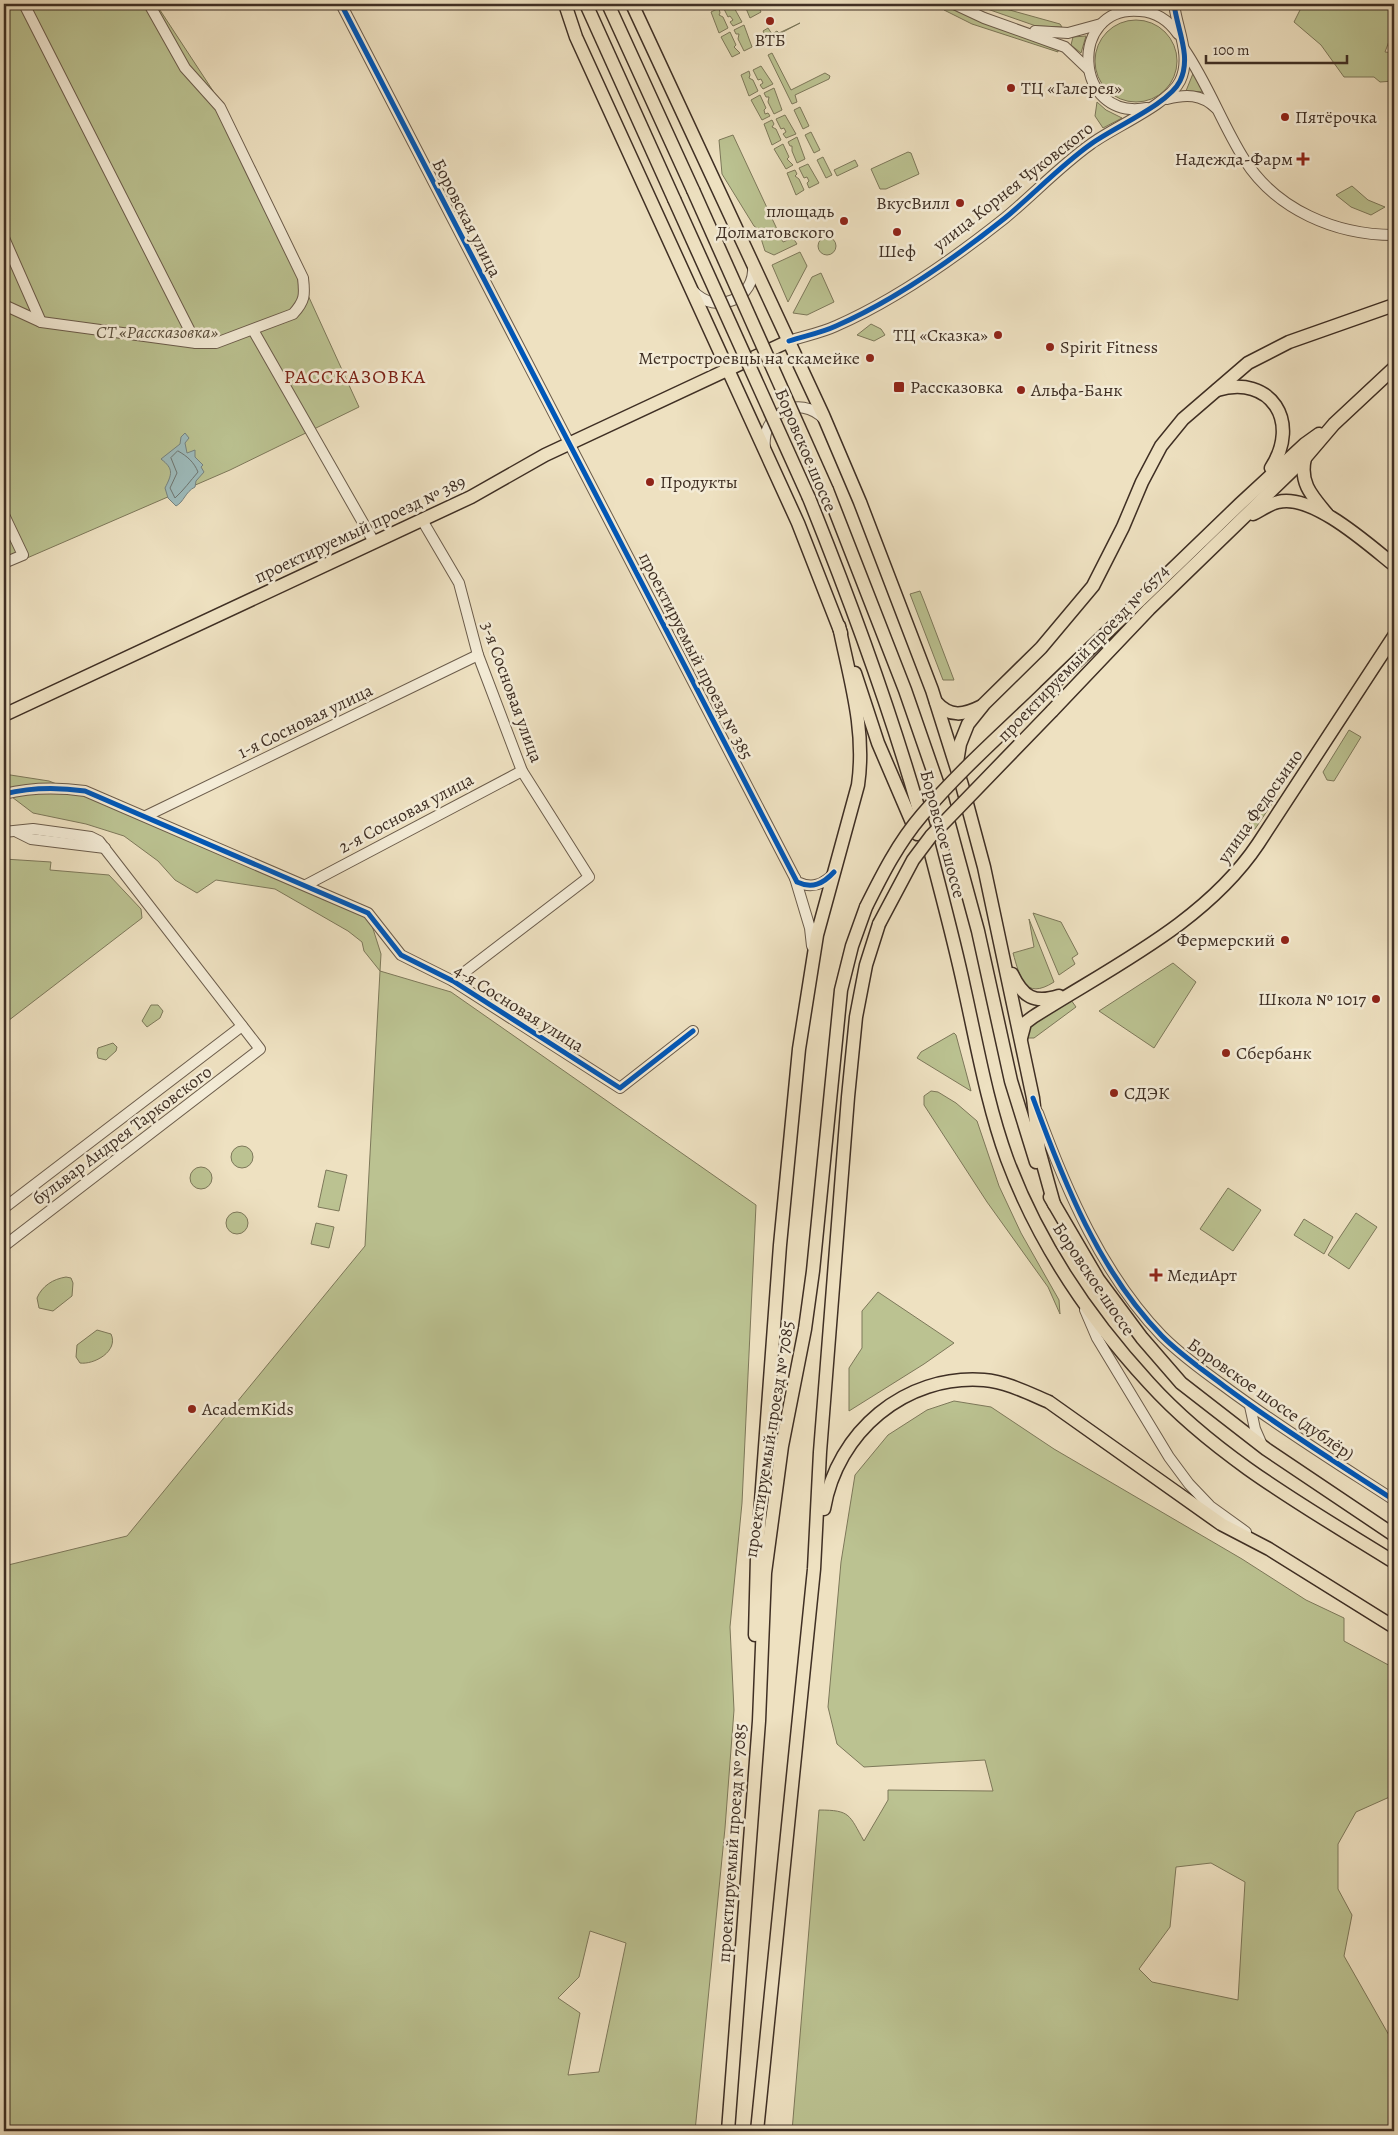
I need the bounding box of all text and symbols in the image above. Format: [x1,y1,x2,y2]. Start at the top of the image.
marker: ВТБ [764,15,776,27]
place label: ВТБ [755,28,785,52]
scale bar [1206,32,1347,64]
text: 100 m [1213,40,1250,60]
place label: ТЦ «Галерея» [1021,76,1122,100]
marker: ТЦ «Галерея» [1005,82,1017,94]
place label: Пятёрочка [1295,105,1378,129]
marker: Пятёрочка [1279,111,1291,123]
street label: улица Корнея Чуковского [927,116,1098,257]
place label: Надежда-Фарм [1175,147,1293,171]
marker: Надежда-Фарм [1297,153,1309,165]
street label: Боровская улица [427,155,508,282]
place label: ВкусВилл [876,191,950,215]
marker: ВкусВилл [954,197,966,209]
place label: площадь Долматовского [716,199,834,244]
marker: площадь Долматовского [838,215,850,227]
marker: Шеф [891,226,903,238]
place label: Шеф [878,239,916,263]
park label: СТ «Рассказовка» [96,320,219,344]
place label: ТЦ «Сказка» [893,323,988,347]
marker: ТЦ «Сказка» [992,329,1004,341]
place label: Spirit Fitness [1060,335,1158,359]
marker: Spirit Fitness [1044,341,1056,353]
place label: Метростроевцы на скамейке [638,346,860,370]
marker: Метростроевцы на скамейке [864,352,876,364]
district label: РАССКАЗОВКА [284,363,426,390]
place label: Рассказовка [910,375,1004,399]
place label: Альфа-Банк [1030,378,1123,402]
marker: Рассказовка [892,380,906,394]
marker: Альфа-Банк [1015,384,1027,396]
street label: Боровское шоссе [769,385,843,515]
street label: проектируемый проезд № 389 [250,469,470,589]
place label: Продукты [660,470,738,494]
marker: Продукты [644,476,656,488]
street label: проектируемый проезд № 385 [633,548,759,764]
street label: проектируемый проезд № 6574 [992,559,1174,747]
street label: 3-я Сосновая улица [475,618,549,767]
street label: 1-я Сосновая улица [234,678,377,764]
street label: улица Федосьино [1211,744,1308,869]
street label: 2-я Сосновая улица [334,767,478,859]
street label: Боровское шоссе [914,767,972,901]
place label: Фермерский [1177,928,1275,952]
marker: Фермерский [1279,934,1291,946]
street label: 4-я Сосновая улица [449,958,589,1058]
place label: Школа № 1017 [1258,987,1366,1011]
marker: Школа № 1017 [1370,993,1382,1005]
place label: Сбербанк [1236,1041,1312,1065]
marker: Сбербанк [1220,1047,1232,1059]
street label: бульвар Андрея Тарковского [27,1060,217,1210]
place label: СДЭК [1124,1081,1170,1105]
marker: СДЭК [1108,1087,1120,1099]
street label: Боровское шоссе [1047,1218,1141,1340]
place label: МедиАрт [1167,1263,1237,1287]
marker: МедиАрт [1149,1268,1163,1282]
street label: проектируемый проезд № 7085 [738,1319,800,1559]
street label: Боровское шоссе (дублёр) [1183,1332,1359,1466]
place label: AcademKids [201,1397,294,1421]
marker: AcademKids [186,1403,198,1415]
street label: проектируемый проезд № 7085 [712,1723,752,1963]

